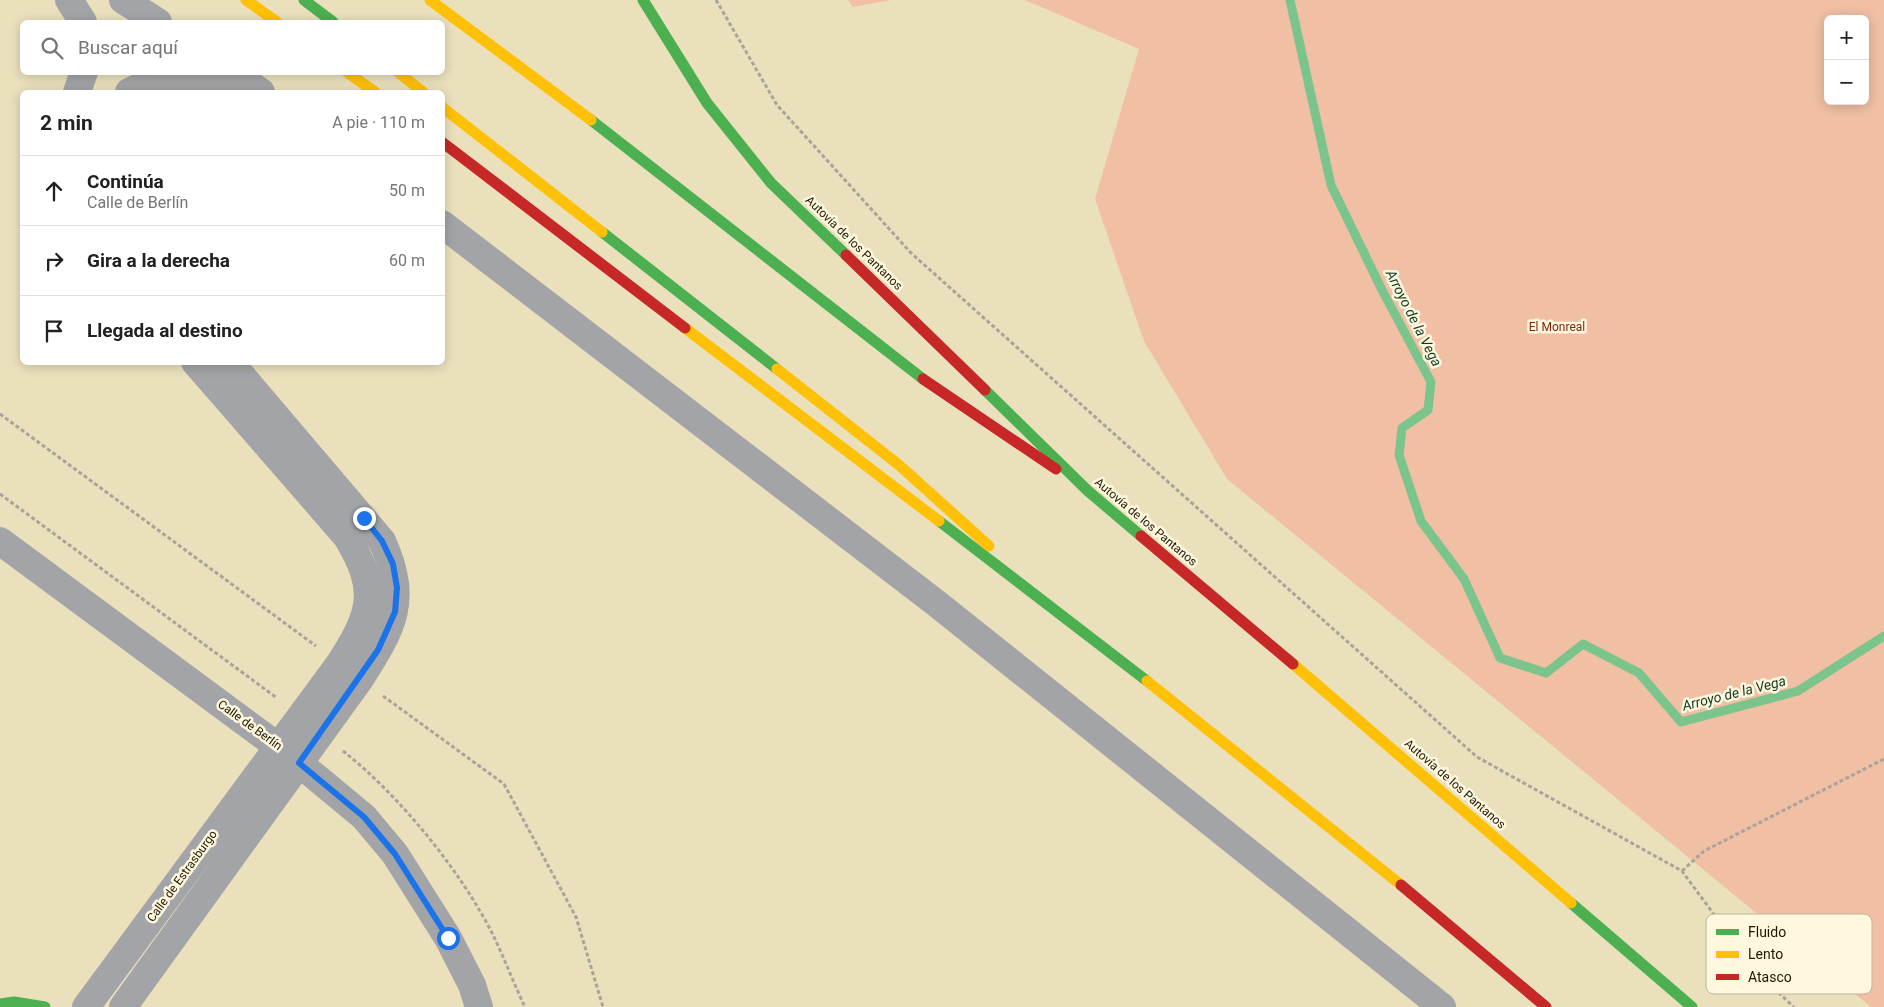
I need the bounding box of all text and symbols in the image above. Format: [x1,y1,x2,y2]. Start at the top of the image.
map controls [1824,15,1869,105]
button: + [1824,15,1869,60]
search box [20,20,445,75]
icon: search [38,34,66,62]
text: Buscar aquí [78,36,178,59]
button: − [1824,60,1869,105]
text: 2 min [40,111,93,135]
text: A pie · 110 m [332,113,425,132]
text: Continúa [87,170,164,193]
icon: ahead [40,177,68,205]
text: 50 m [389,181,425,200]
text: Calle de Berlín [87,193,188,212]
street label: Autovía de los Pantanos [803,193,905,293]
icon: right [40,247,68,275]
text: Gira a la derecha [87,249,230,272]
text: 60 m [389,251,425,270]
water label: Arroyo de la Vega [1382,266,1445,369]
icon: arrive [40,317,68,345]
text: Llegada al destino [87,319,243,342]
park label: El Monreal [1529,320,1585,334]
street label: Autovía de los Pantanos [1092,475,1200,569]
route end [353,507,376,530]
water label: Arroyo de la Vega [1680,672,1787,714]
street label: Calle de Berlín [215,697,285,753]
street label: Autovía de los Pantanos [1402,736,1508,832]
street label: Calle de Estrasburgo [144,827,220,925]
legend [1706,914,1872,994]
text: Fluido [1748,924,1786,940]
route start [437,927,460,950]
text: Lento [1748,946,1783,962]
text: Atasco [1748,969,1792,985]

